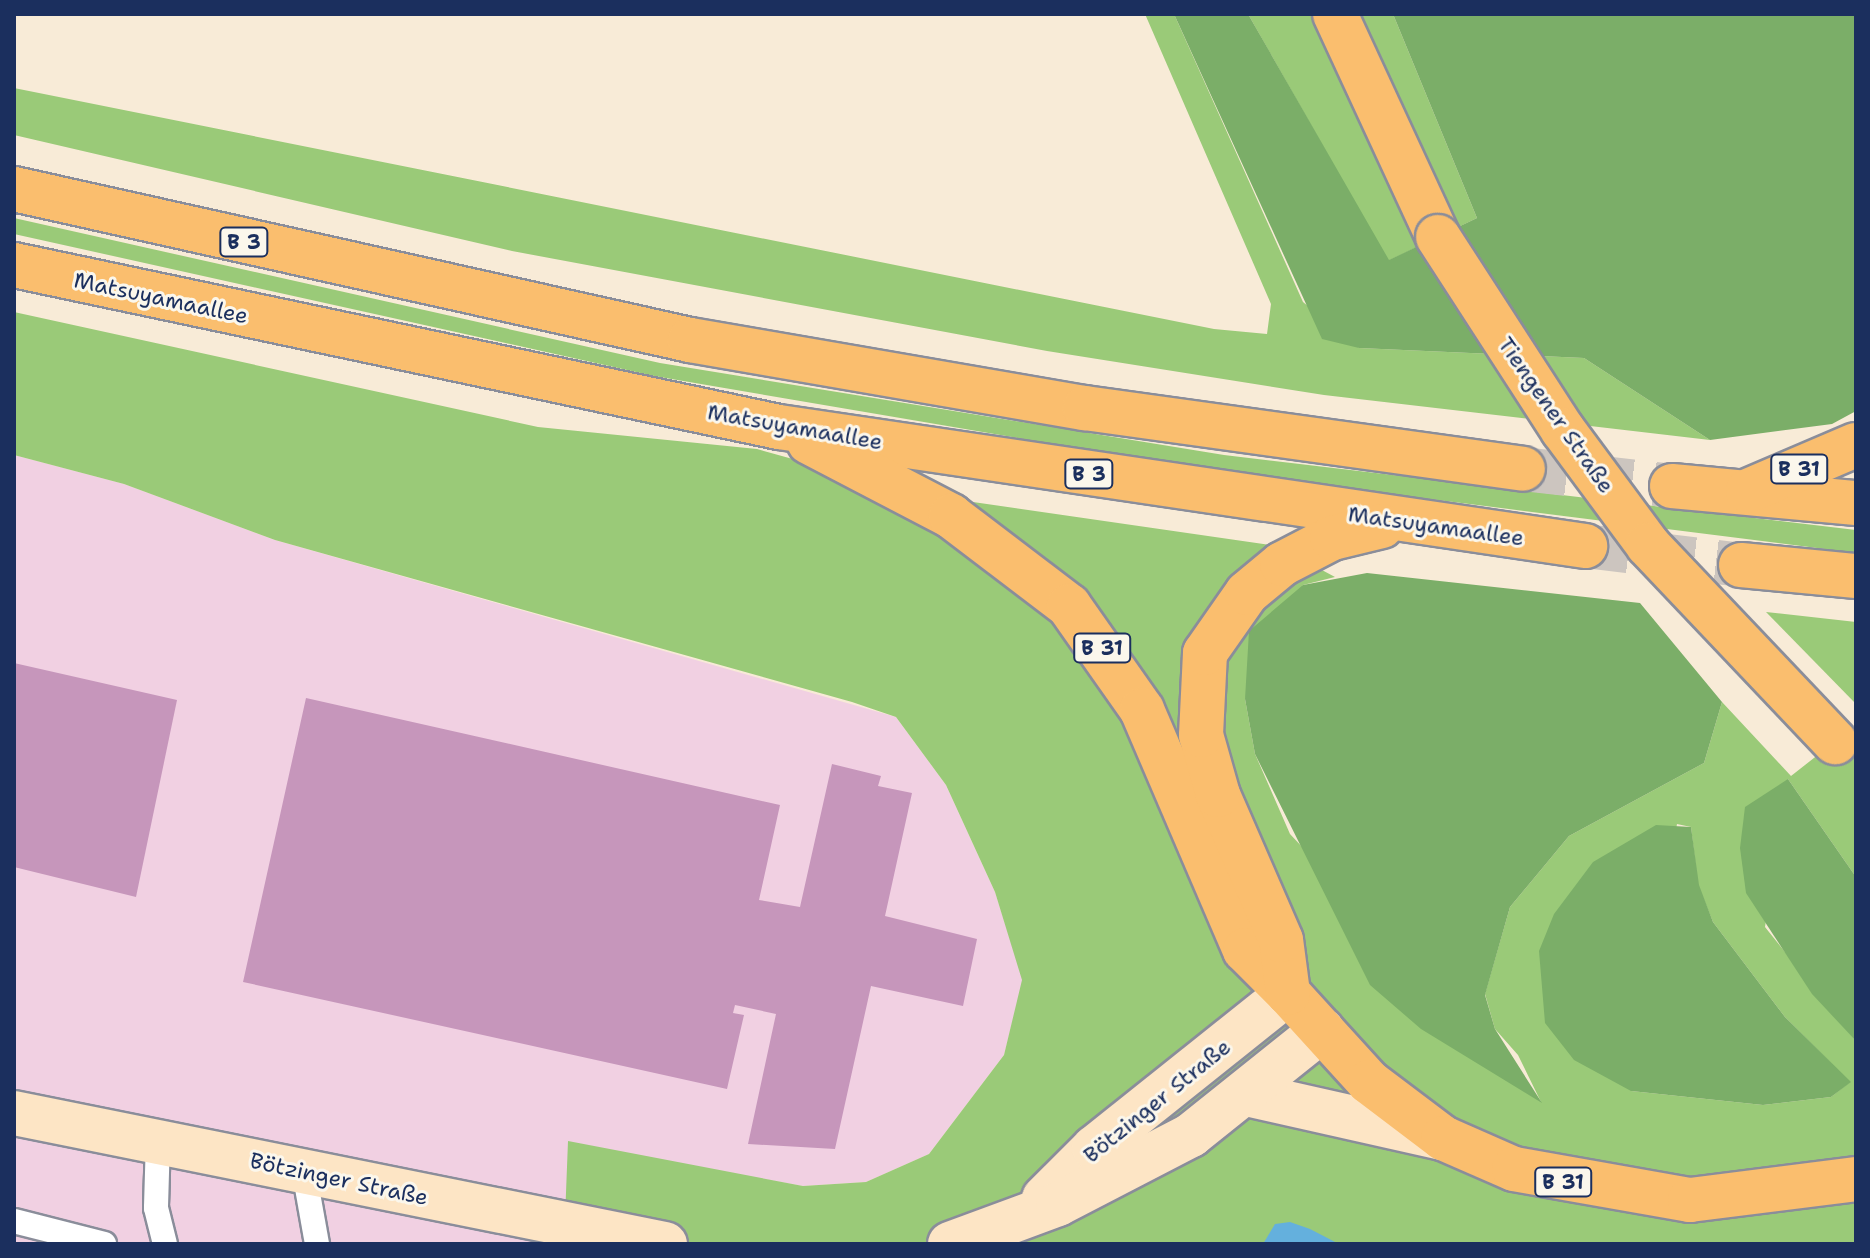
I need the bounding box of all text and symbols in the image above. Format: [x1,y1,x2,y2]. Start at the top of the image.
road number: B 3 [218,226,270,258]
street label: Matsuyamaallee [72,267,250,329]
street label: Tiengener Straße [1492,332,1620,498]
street label: Matsuyamaallee [705,399,885,455]
road number: B 31 [1769,453,1829,485]
road number: B 3 [1063,458,1115,490]
street label: Matsuyamaallee [1346,501,1526,551]
road number: B 31 [1072,632,1132,664]
street label: Bötzinger Straße [1078,1034,1236,1168]
street label: Bötzinger Straße [247,1147,431,1211]
road number: B 31 [1533,1166,1593,1198]

